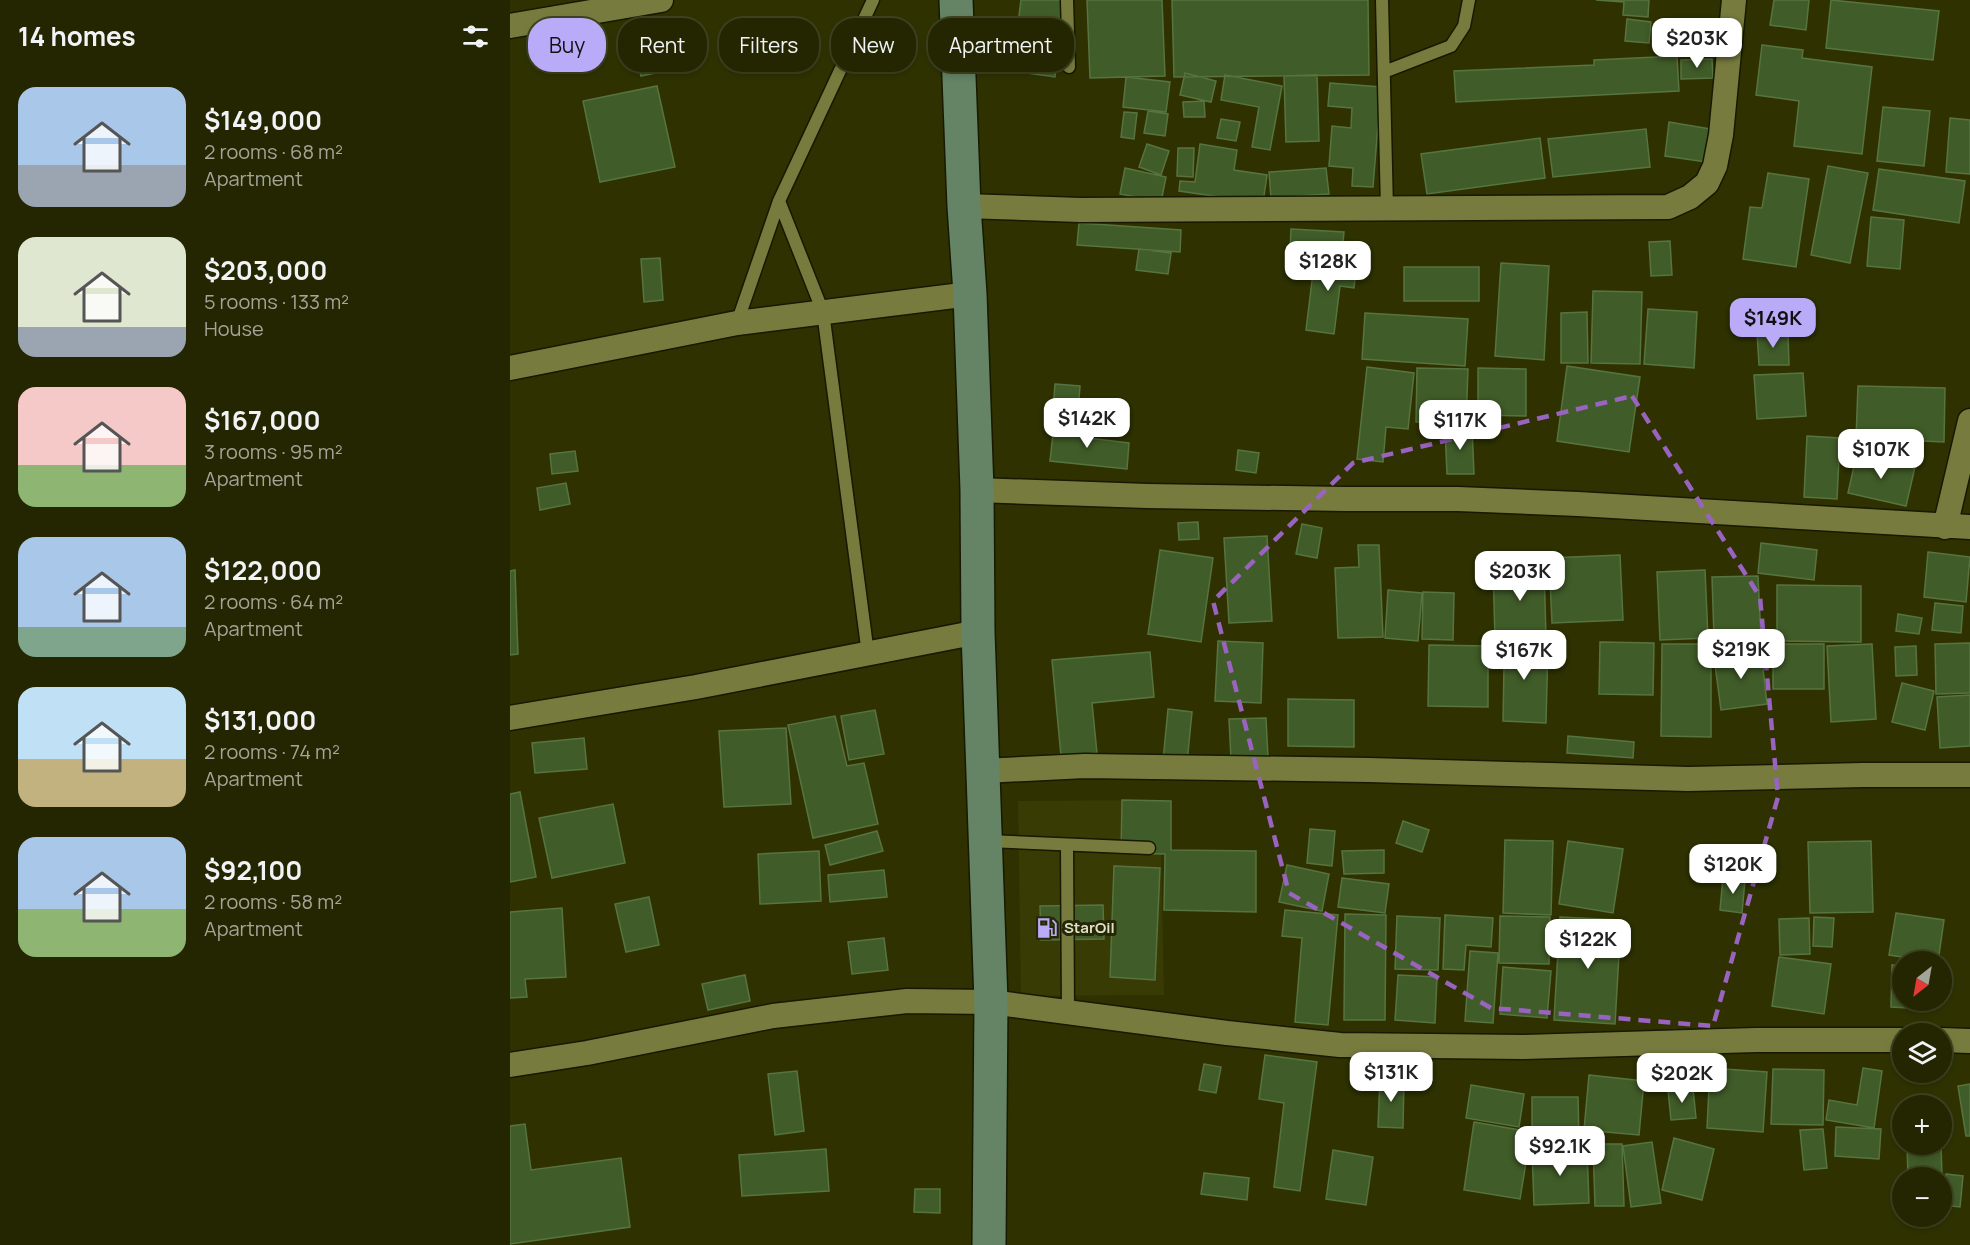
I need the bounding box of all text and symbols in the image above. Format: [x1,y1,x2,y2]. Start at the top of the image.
text: 14 homes [18,18,136,54]
chip: Buy [528,18,606,72]
chip: Rent [618,18,707,72]
chip: Filters [719,18,819,72]
chip: New [831,18,916,72]
chip: Apartment [928,18,1074,72]
pin: $203K [1655,18,1739,69]
icon: filters [459,20,492,53]
text: $203K [1666,24,1728,51]
text: $149,000 [204,102,322,138]
icon: home [66,111,138,183]
text: 2 rooms · 68 m² [204,138,343,165]
text: Apartment [204,165,303,192]
pin: $128K [1286,241,1370,292]
text: $128K [1299,247,1357,274]
text: $203,000 [204,252,327,288]
icon: home [66,261,138,333]
text: 5 rooms · 133 m² [204,288,349,315]
pin: $149K [1731,298,1815,349]
text: $149K [1744,304,1802,331]
text: House [204,315,264,342]
pin: $142K [1045,398,1129,449]
pin: $117K [1418,400,1502,451]
text: $167,000 [204,402,321,438]
text: $142K [1058,404,1116,431]
text: $117K [1433,406,1487,433]
icon: home [66,411,138,483]
pin: $107K [1839,429,1923,480]
text: $107K [1852,435,1910,462]
text: 3 rooms · 95 m² [204,438,343,465]
text: Apartment [204,465,303,492]
pin: $203K [1478,551,1562,602]
text: $122,000 [204,552,322,588]
text: $203K [1489,557,1551,584]
icon: home [66,561,138,633]
text: 2 rooms · 64 m² [204,588,343,615]
text: Apartment [204,615,303,642]
pin: $219K [1699,629,1783,680]
pin: $167K [1482,630,1566,681]
text: $219K [1712,635,1770,662]
text: $167K [1495,636,1553,663]
text: $131,000 [204,702,316,738]
icon: home [66,711,138,783]
text: 2 rooms · 74 m² [204,738,340,765]
text: Apartment [204,765,303,792]
pin: $120K [1691,844,1775,895]
text: $120K [1703,850,1763,877]
text: $92,100 [204,852,302,888]
icon: home [66,861,138,933]
text: 2 rooms · 58 m² [204,888,342,915]
text: Apartment [204,915,303,942]
fuel station icon: StarOil [1035,916,1059,940]
place label: StarOil [1064,917,1115,938]
pin: $122K [1546,919,1630,970]
text: $122K [1559,925,1617,952]
north arrow [1892,951,1952,1011]
map controls [1892,951,1952,1227]
button: layers [1892,1023,1952,1083]
pin: $131K [1349,1052,1433,1103]
pin: $202K [1640,1053,1724,1104]
text: $131K [1364,1058,1418,1085]
text: $202K [1651,1059,1713,1086]
button: + [1892,1095,1952,1155]
pin: $92.1K [1511,1126,1609,1177]
text: $92.1K [1529,1132,1591,1159]
button: − [1892,1167,1952,1227]

